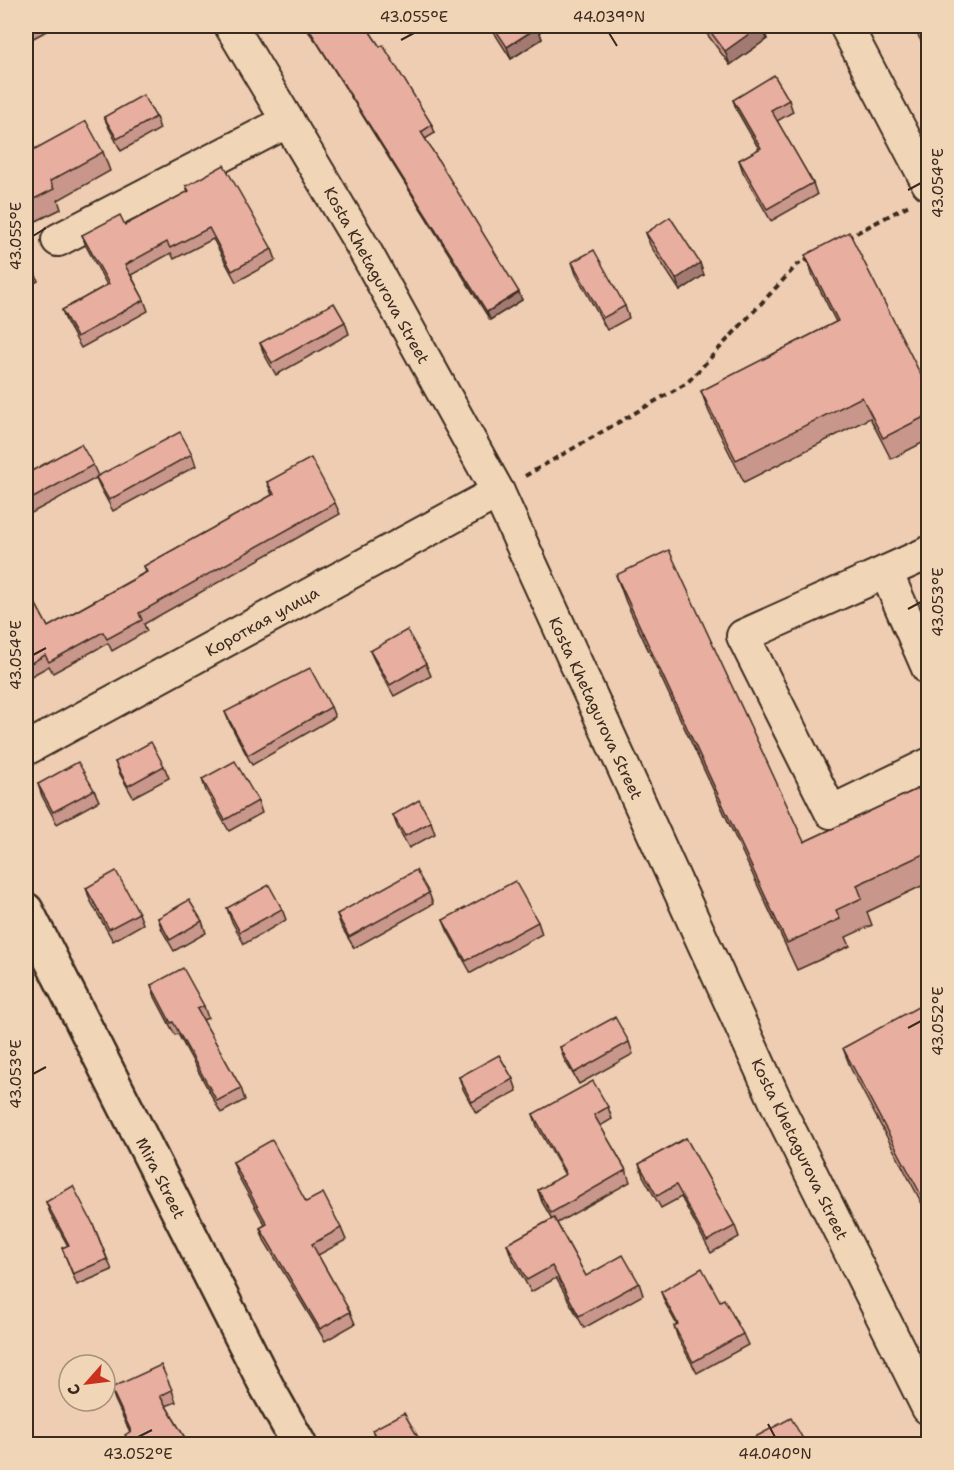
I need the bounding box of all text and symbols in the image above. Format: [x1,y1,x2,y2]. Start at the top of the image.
text: 43.055°E [380,7,448,27]
text: 44.039°N [573,7,645,27]
text: 43.054°E [928,148,948,218]
street label: Kosta Khetagurova Street [319,183,434,368]
text: 43.055°E [6,202,26,270]
text: 43.053°E [928,567,948,637]
street label: Короткая улица [202,582,323,661]
street label: Kosta Khetagurova Street [544,613,647,803]
text: 43.054°E [6,620,26,690]
text: 43.052°E [928,986,948,1056]
text: 43.053°E [6,1039,26,1109]
street label: Kosta Khetagurova Street [746,1055,853,1243]
street label: Mira Street [131,1134,190,1222]
north arrow [57,1353,117,1413]
text: С [63,1380,86,1399]
text: 43.052°E [103,1444,173,1464]
text: 44.040°N [738,1444,812,1464]

